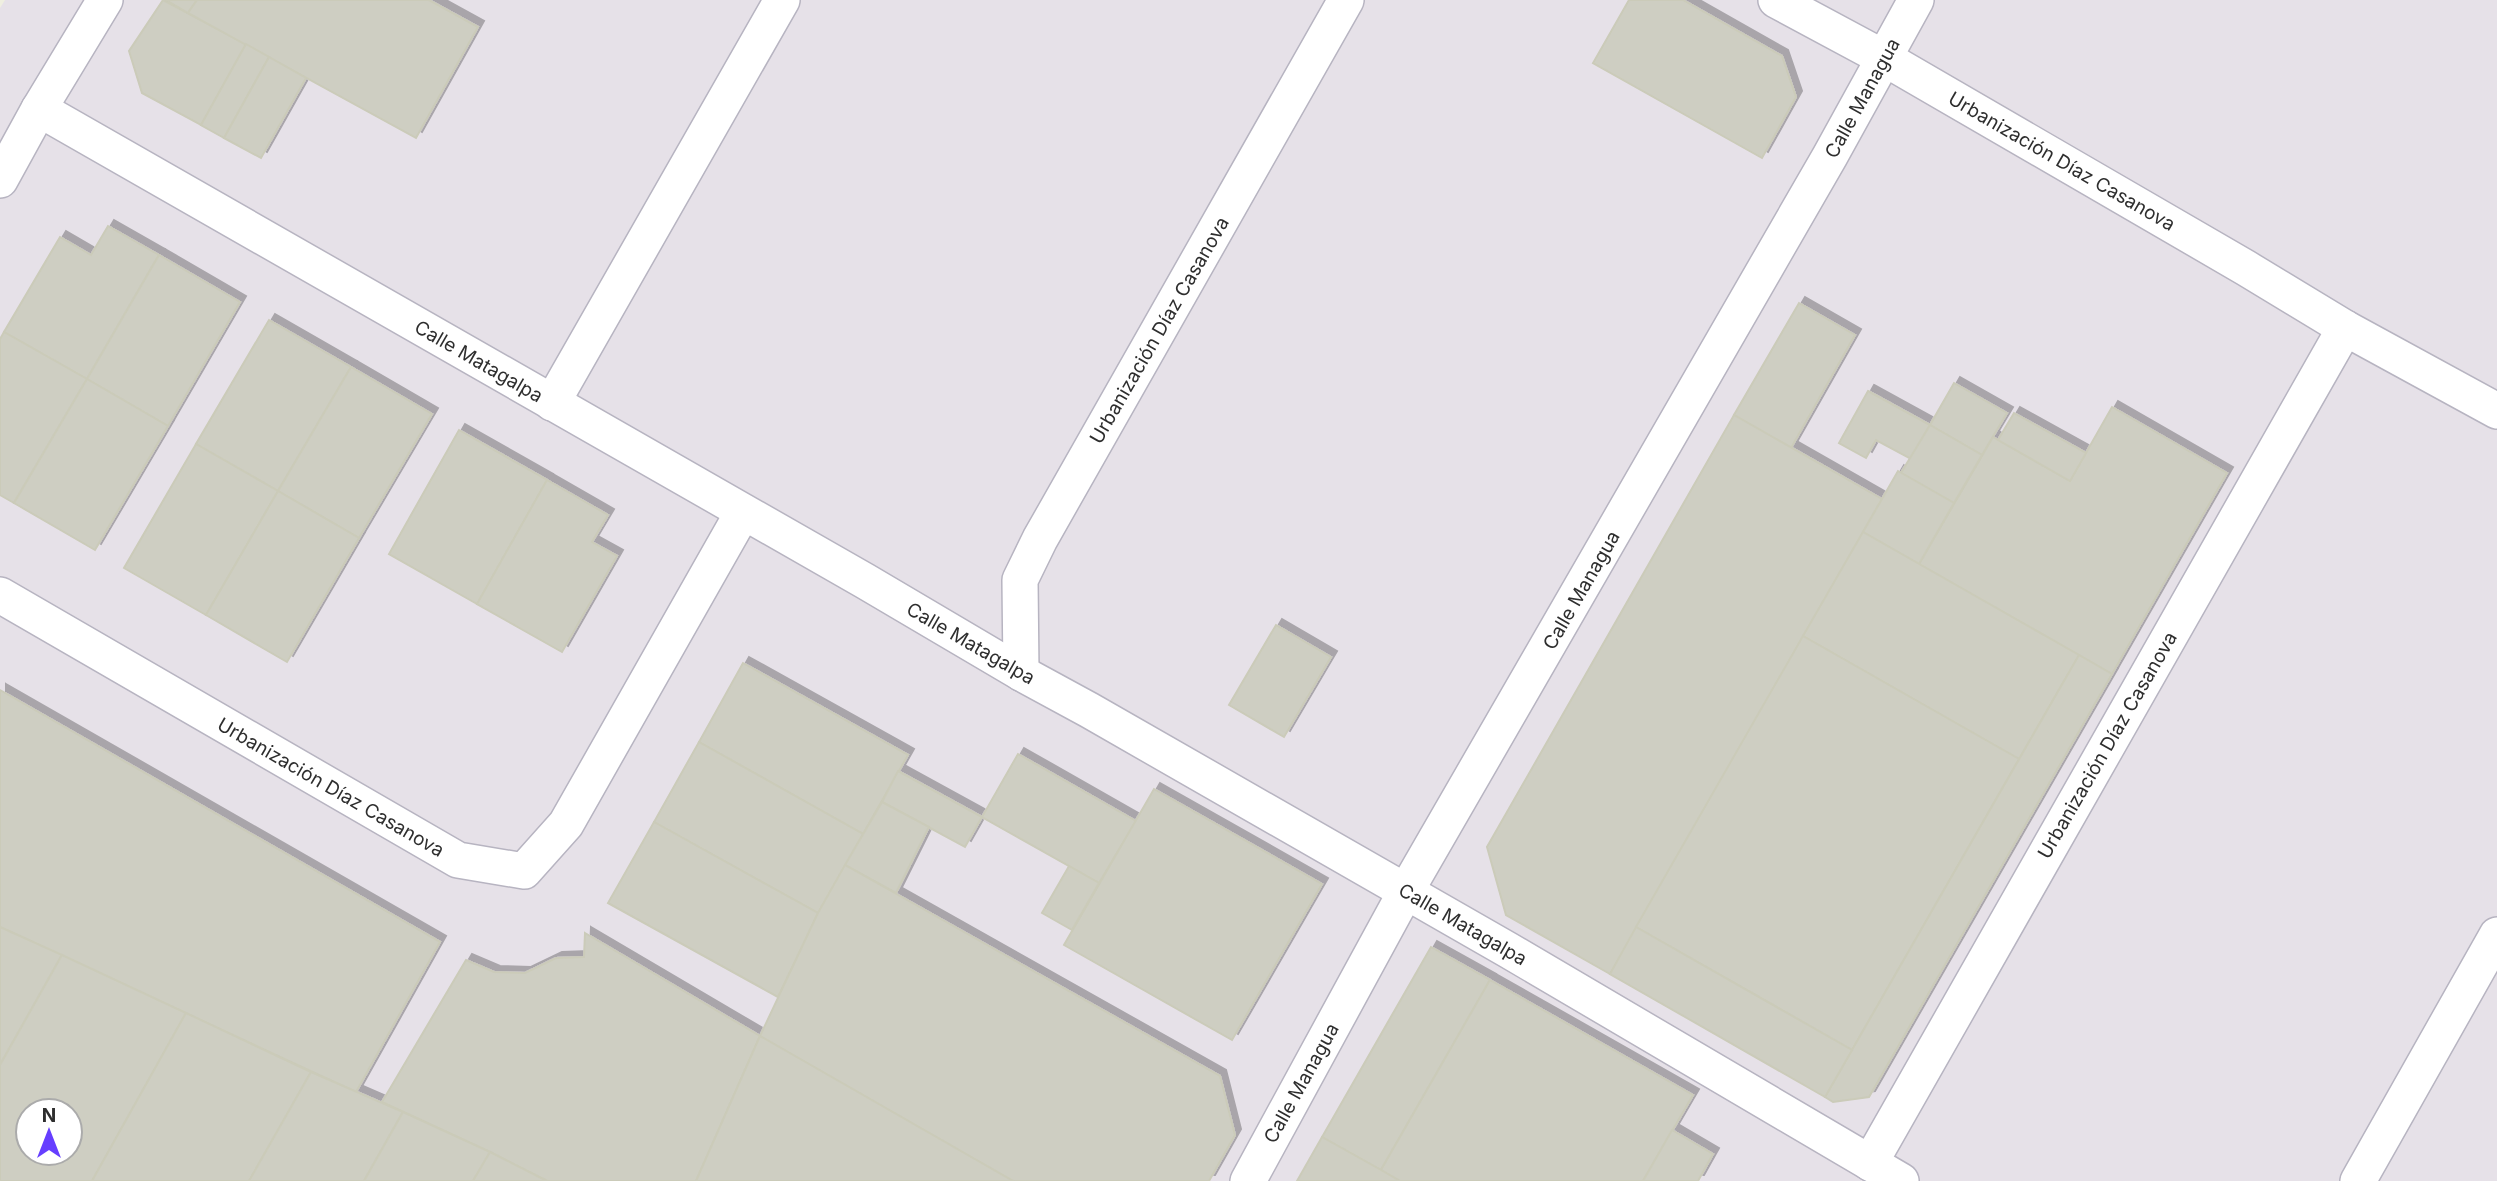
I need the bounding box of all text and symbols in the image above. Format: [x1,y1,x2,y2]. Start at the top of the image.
street label: Calle Managua [1820,34,1905,162]
street label: Urbanización Díaz Casanova [1944,87,2179,236]
street label: Urbanización Díaz Casanova [1085,213,1234,448]
street label: Calle Matagalpa [410,315,547,407]
street label: Calle Managua [1538,527,1625,654]
street label: Calle Matagalpa [902,597,1039,689]
street label: Urbanización Díaz Casanova [2033,628,2182,863]
street label: Urbanización Díaz Casanova [213,713,448,862]
street label: Calle Matagalpa [1394,878,1531,970]
street label: Calle Managua [1259,1019,1344,1147]
north arrow [14,1097,84,1167]
text: N [42,1104,56,1127]

